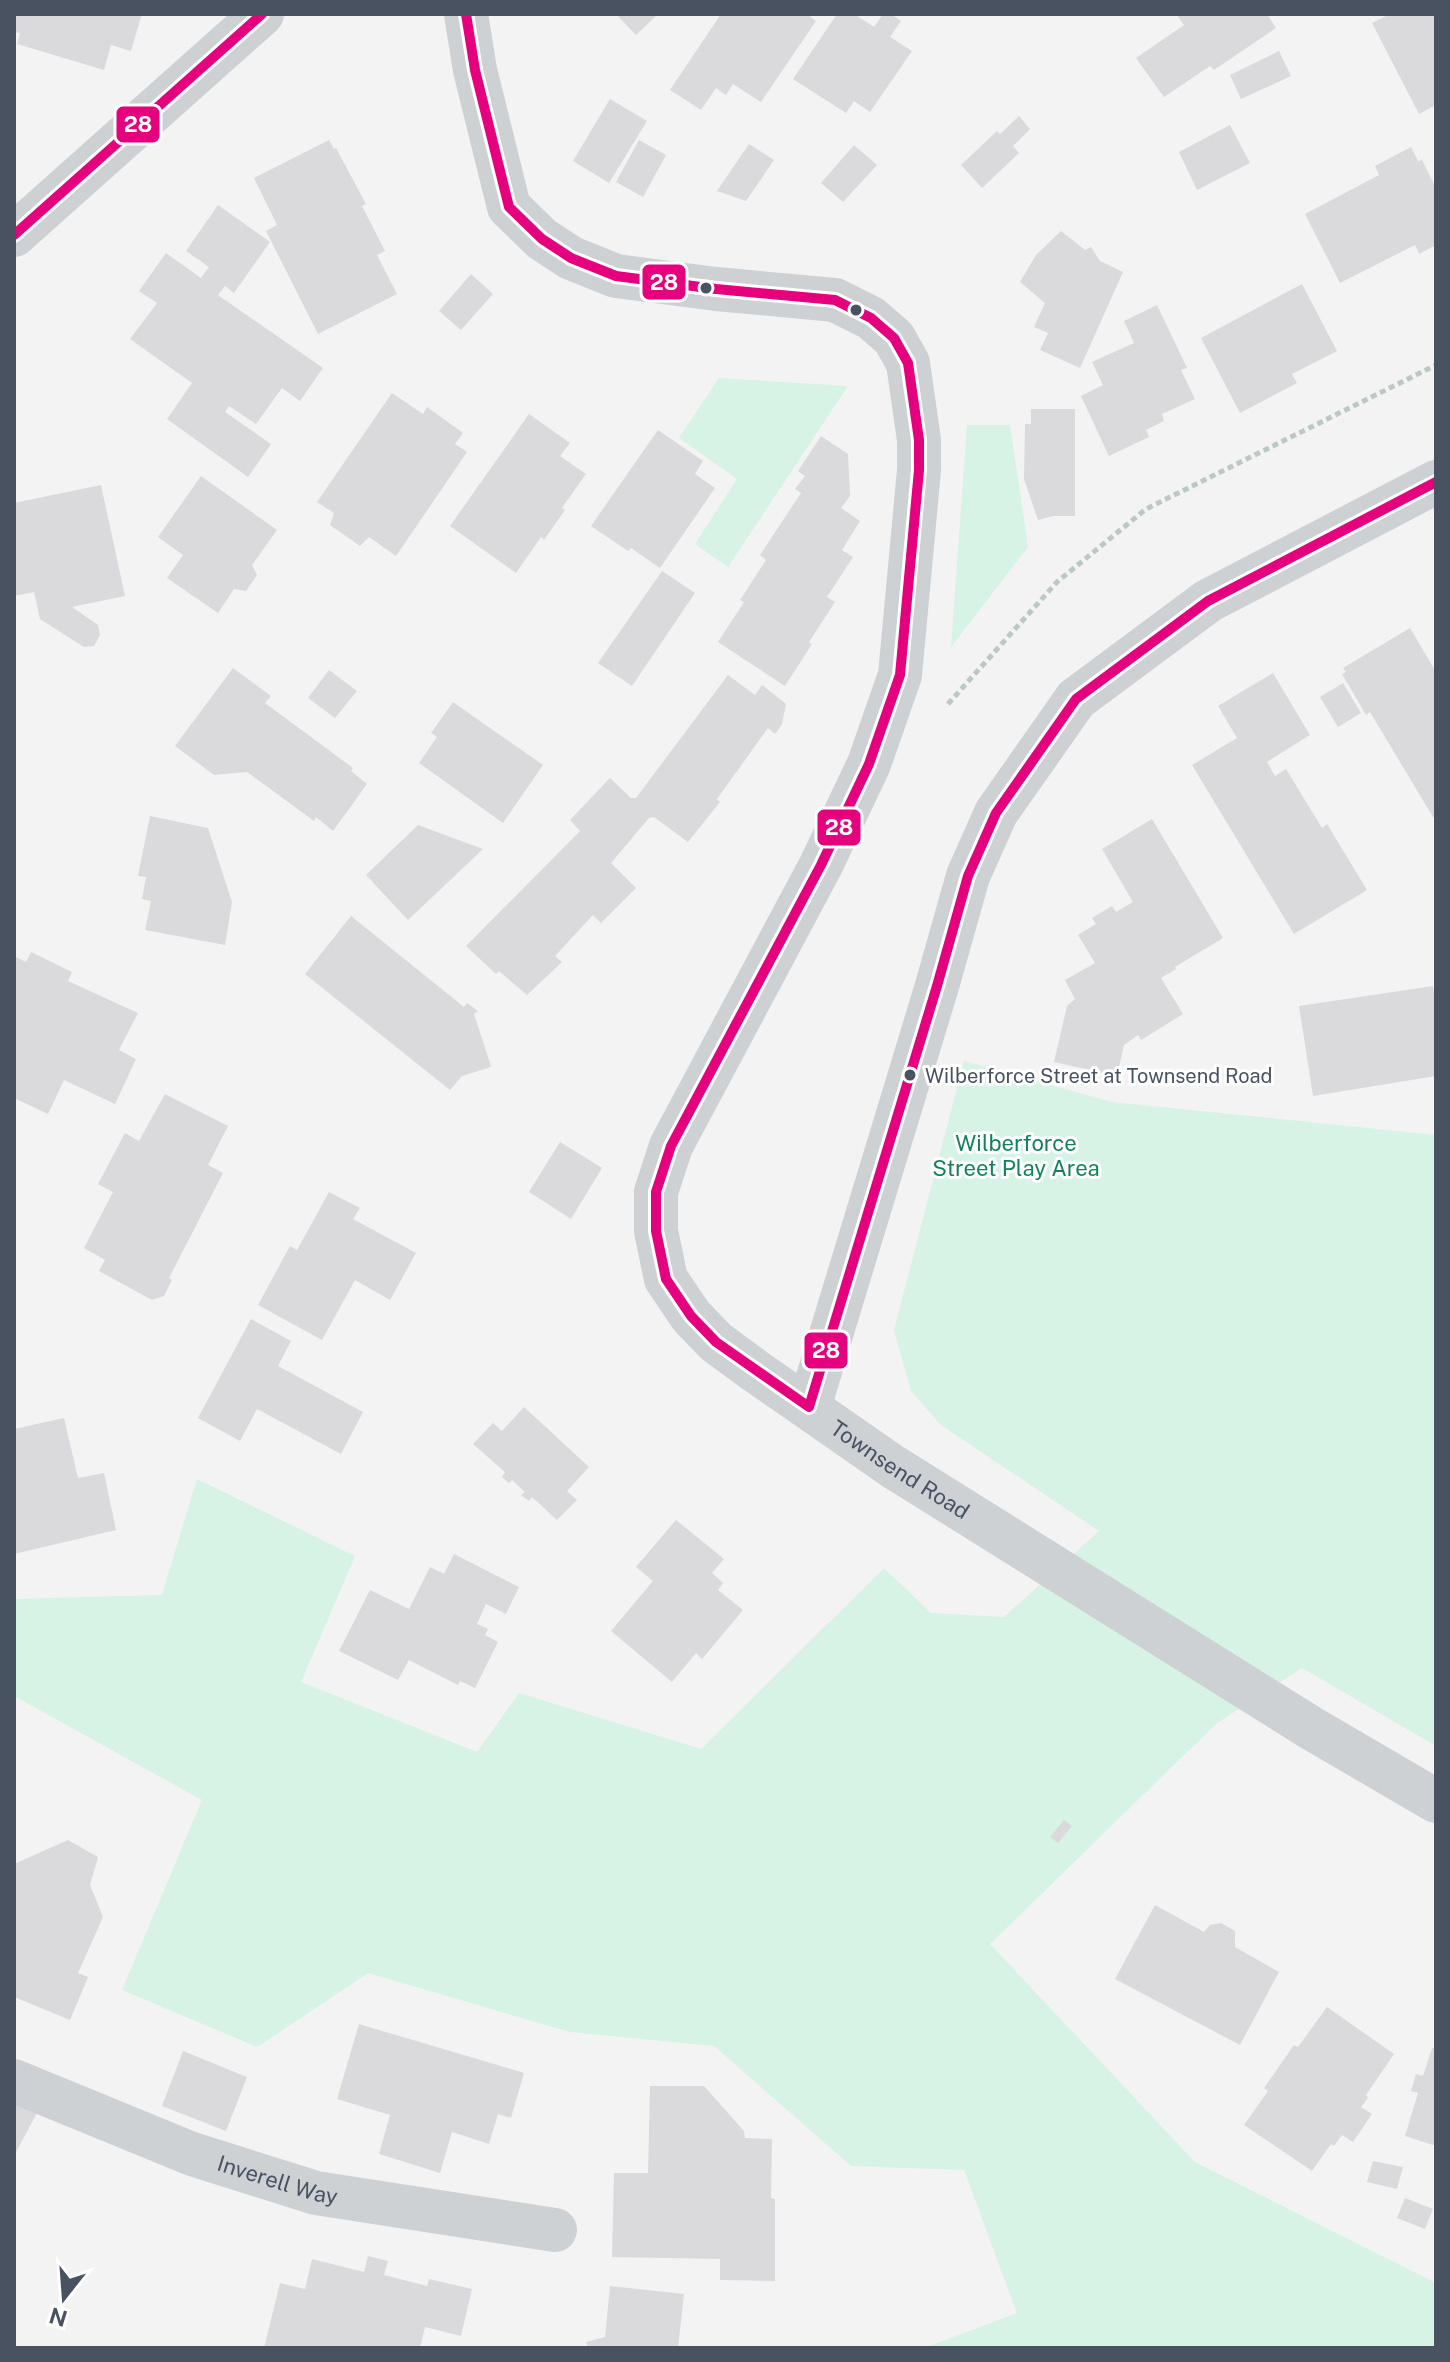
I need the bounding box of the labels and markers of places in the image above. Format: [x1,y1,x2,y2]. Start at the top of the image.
unlabelled marker [698,280,714,296]
unlabelled marker [848,302,864,318]
place label: Wilberforce Street at Townsend Road [925,1064,1272,1088]
marker: Wilberforce Street at Townsend Road [902,1067,918,1083]

